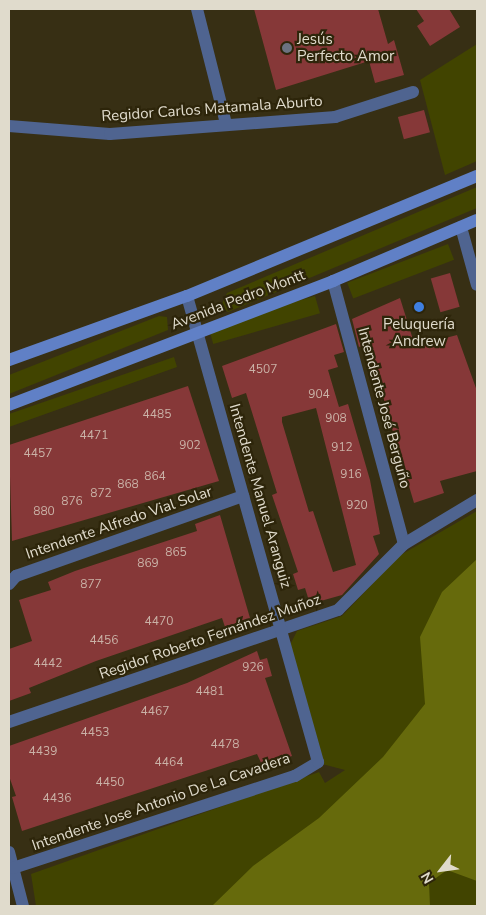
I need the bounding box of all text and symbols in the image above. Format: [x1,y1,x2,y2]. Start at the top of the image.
place label: Jesús Perfecto Amor [297,30,394,65]
marker: Jesús Perfecto Amor [281,42,293,54]
street label: Regidor Carlos Matamala Aburto [101,92,323,126]
street label: Avenida Pedro Montt [168,266,308,334]
marker: Peluquería Andrew [413,301,425,313]
place label: Peluquería Andrew [383,315,455,350]
street label: Intendente José Berguño [354,325,414,491]
house number: 4507 [249,363,277,377]
house number: 904 [308,388,330,402]
street label: Intendente Manuel Aranguiz [225,402,295,590]
house number: 4485 [143,408,171,422]
house number: 908 [325,412,347,426]
house number: 4471 [80,429,108,443]
house number: 902 [179,439,201,453]
house number: 912 [331,441,353,455]
house number: 4457 [24,447,52,461]
house number: 916 [340,468,362,482]
house number: 864 [144,470,166,484]
house number: 868 [117,478,139,492]
street label: Intendente Alfredo Vial Solar [23,483,215,563]
house number: 872 [90,487,112,501]
house number: 876 [61,495,83,509]
house number: 920 [346,499,368,513]
house number: 880 [33,505,55,519]
house number: 865 [165,546,187,560]
house number: 869 [137,557,159,571]
house number: 877 [80,578,102,592]
street label: Regidor Roberto Fernández Muñoz [97,591,323,683]
house number: 4470 [145,615,173,629]
house number: 4456 [90,634,118,648]
house number: 4442 [34,657,62,671]
house number: 926 [242,661,264,675]
house number: 4481 [196,685,224,699]
house number: 4467 [141,705,169,719]
house number: 4453 [81,726,109,740]
house number: 4478 [211,738,239,752]
house number: 4439 [29,745,57,759]
street label: Intendente Jose Antonio De La Cavadera [30,749,292,855]
house number: 4464 [155,756,183,770]
house number: 4450 [96,776,124,790]
house number: 4436 [43,792,71,806]
north arrow [416,845,466,895]
text: N [417,868,438,887]

